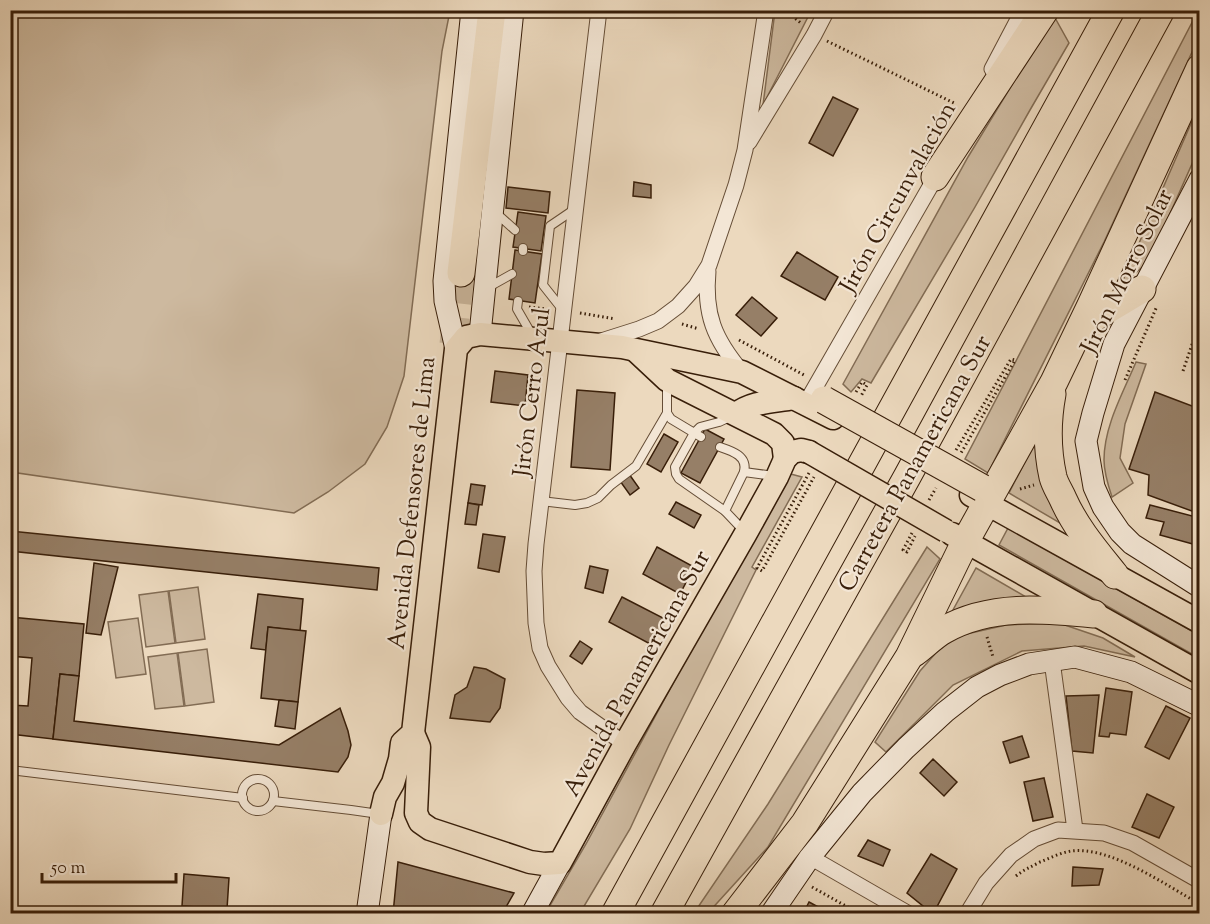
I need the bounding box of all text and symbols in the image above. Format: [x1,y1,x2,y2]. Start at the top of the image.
street label: Jirón Circunvalación [831,96,965,301]
street label: Jirón Morro Solar [1072,184,1183,362]
street label: Jirón Cerro Azul [505,305,560,481]
street label: Carretera Panamericana Sur [831,329,1001,598]
street label: Avenida Defensores de Lima [381,355,445,651]
street label: Avenida Panamericana Sur [556,544,720,803]
scale bar [42,846,176,884]
text: 50 m [50,856,86,882]

